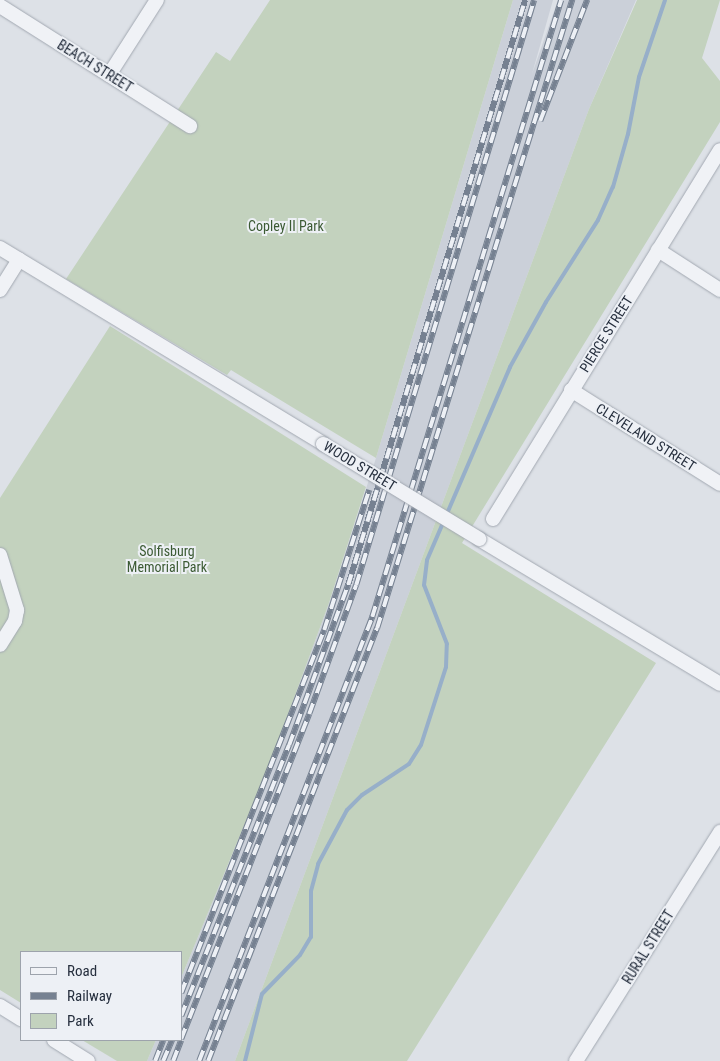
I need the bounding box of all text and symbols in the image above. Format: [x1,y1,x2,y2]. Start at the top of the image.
street label: BEACH STREET [54,36,136,96]
park label: Copley II Park [248,218,324,234]
street label: PIERCE STREET [576,293,636,375]
street label: CLEVELAND STREET [593,400,699,474]
street label: WOOD STREET [321,438,399,494]
park label: Solfisburg Memorial Park [127,543,207,576]
street label: RURAL STREET [619,907,677,987]
legend [20,951,182,1041]
text: Road [67,962,97,980]
text: Railway [67,987,112,1005]
text: Park [67,1012,94,1030]

